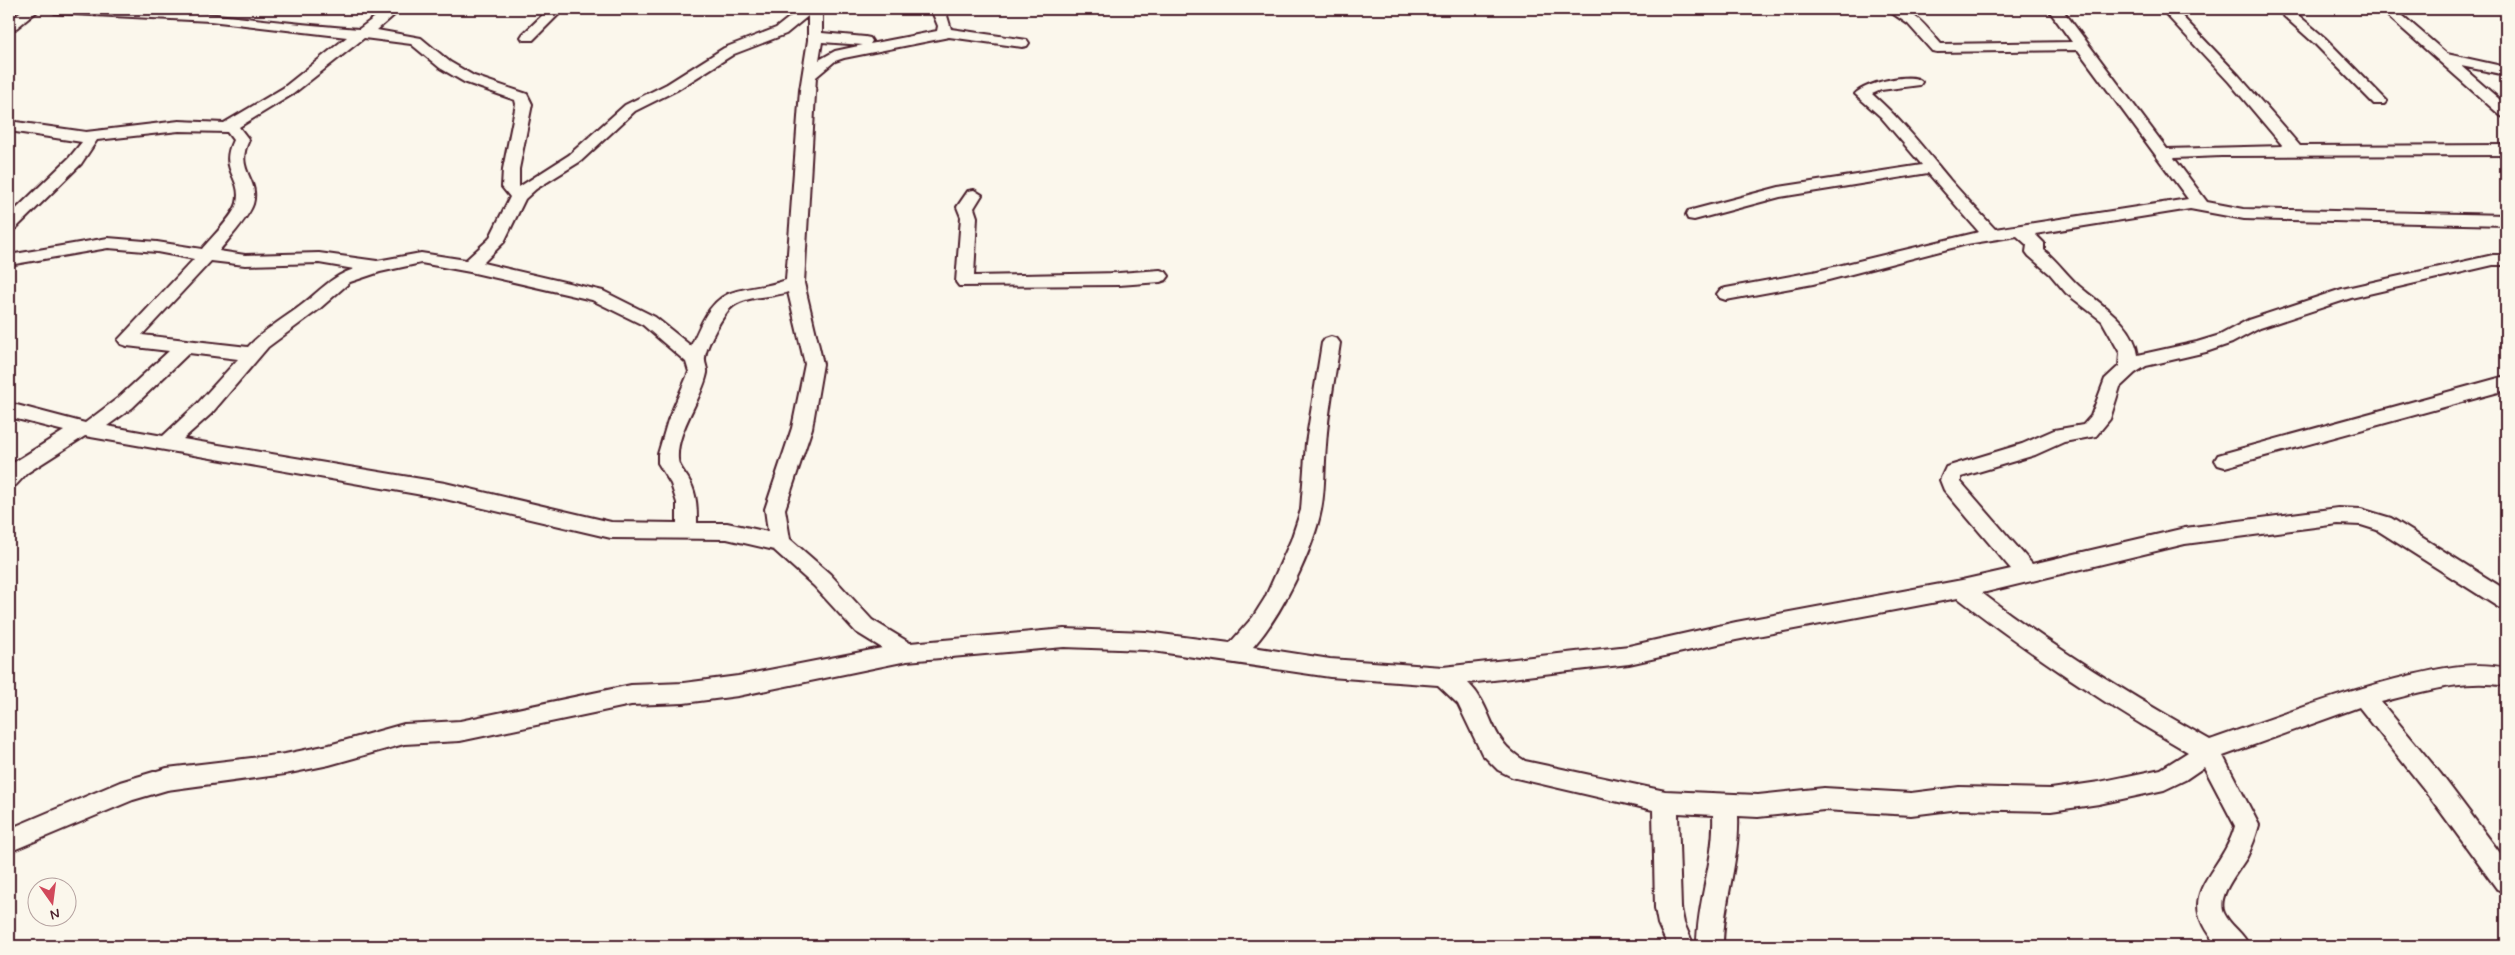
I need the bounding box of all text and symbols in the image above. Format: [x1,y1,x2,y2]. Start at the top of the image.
north arrow [28,878,78,928]
text: N [48,904,62,924]

